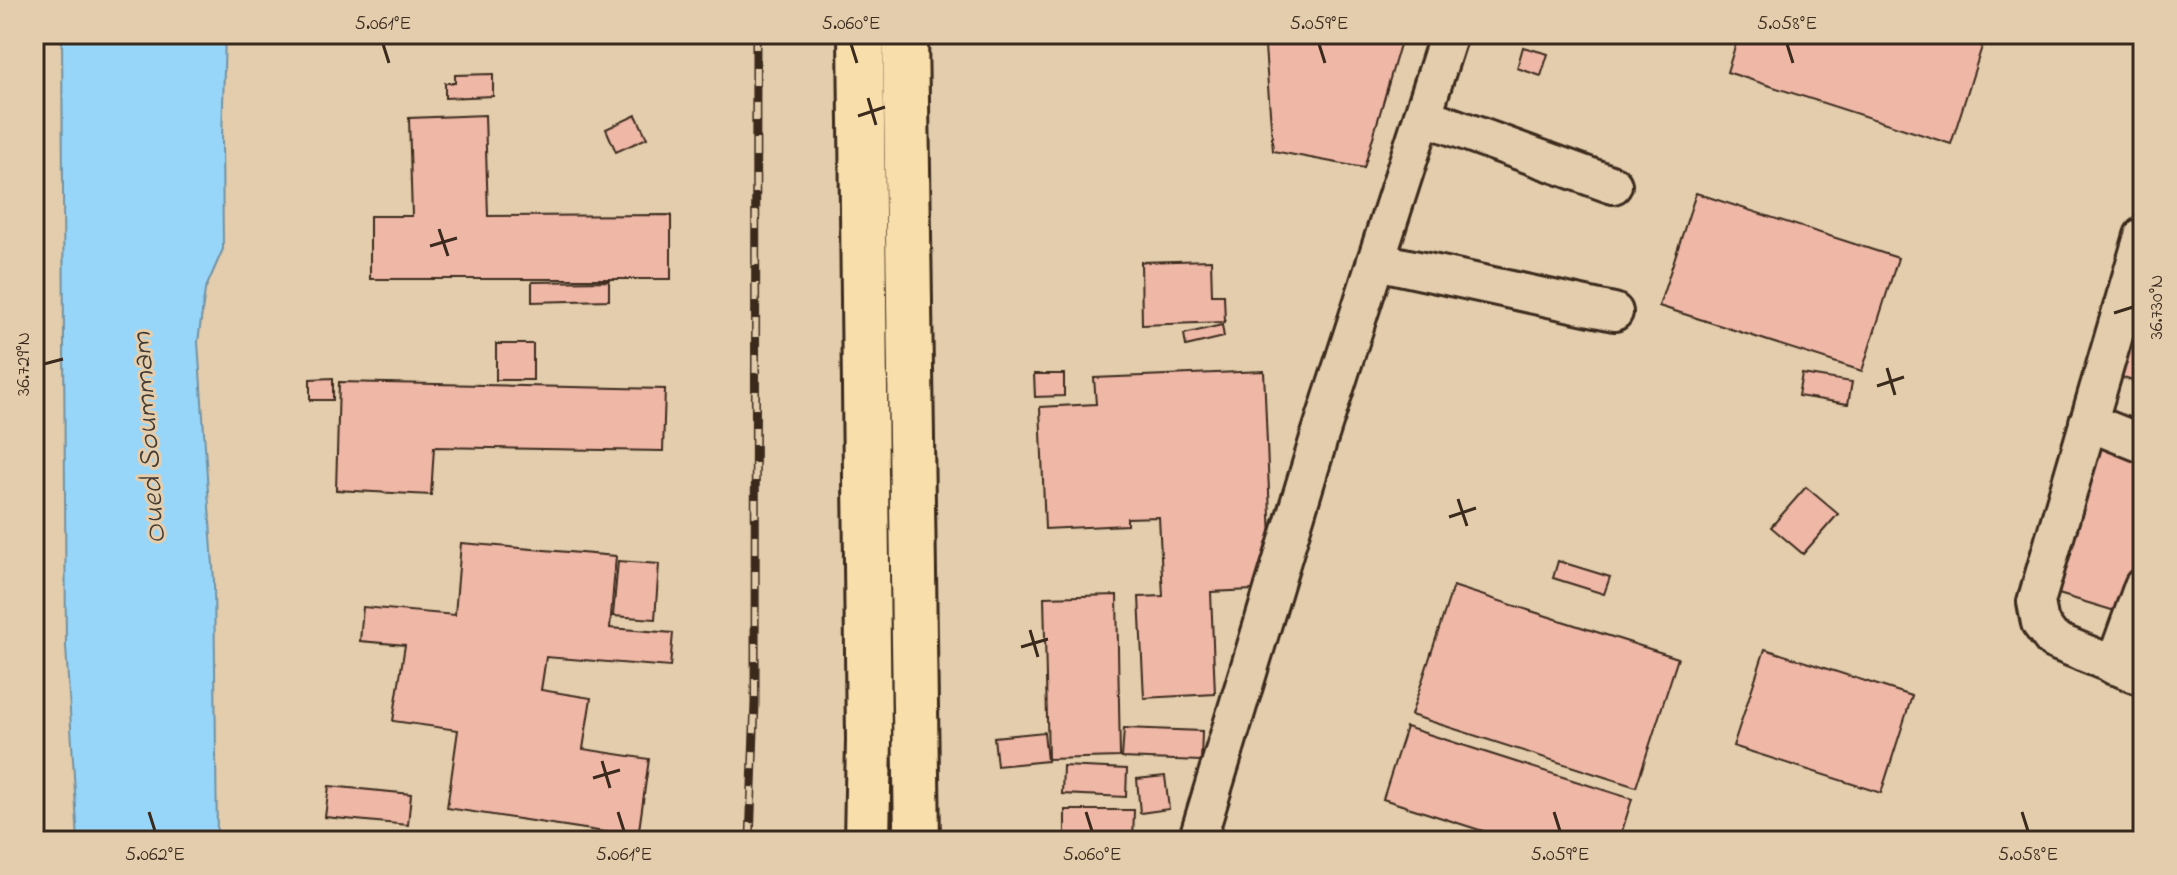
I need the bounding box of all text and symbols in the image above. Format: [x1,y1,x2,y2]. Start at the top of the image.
text: 5.061°E [355,10,411,39]
text: 5.060°E [821,10,881,39]
text: 5.059°E [1289,10,1349,39]
text: 5.058°E [1757,10,1817,39]
text: 36.730°N [2143,274,2172,340]
water label: Oued Soummam [121,330,179,546]
text: 36.729°N [10,332,39,396]
text: 5.062°E [125,841,185,870]
text: 5.061°E [596,841,652,870]
text: 5.060°E [1062,841,1122,870]
text: 5.059°E [1530,841,1590,870]
text: 5.058°E [1998,841,2058,870]

